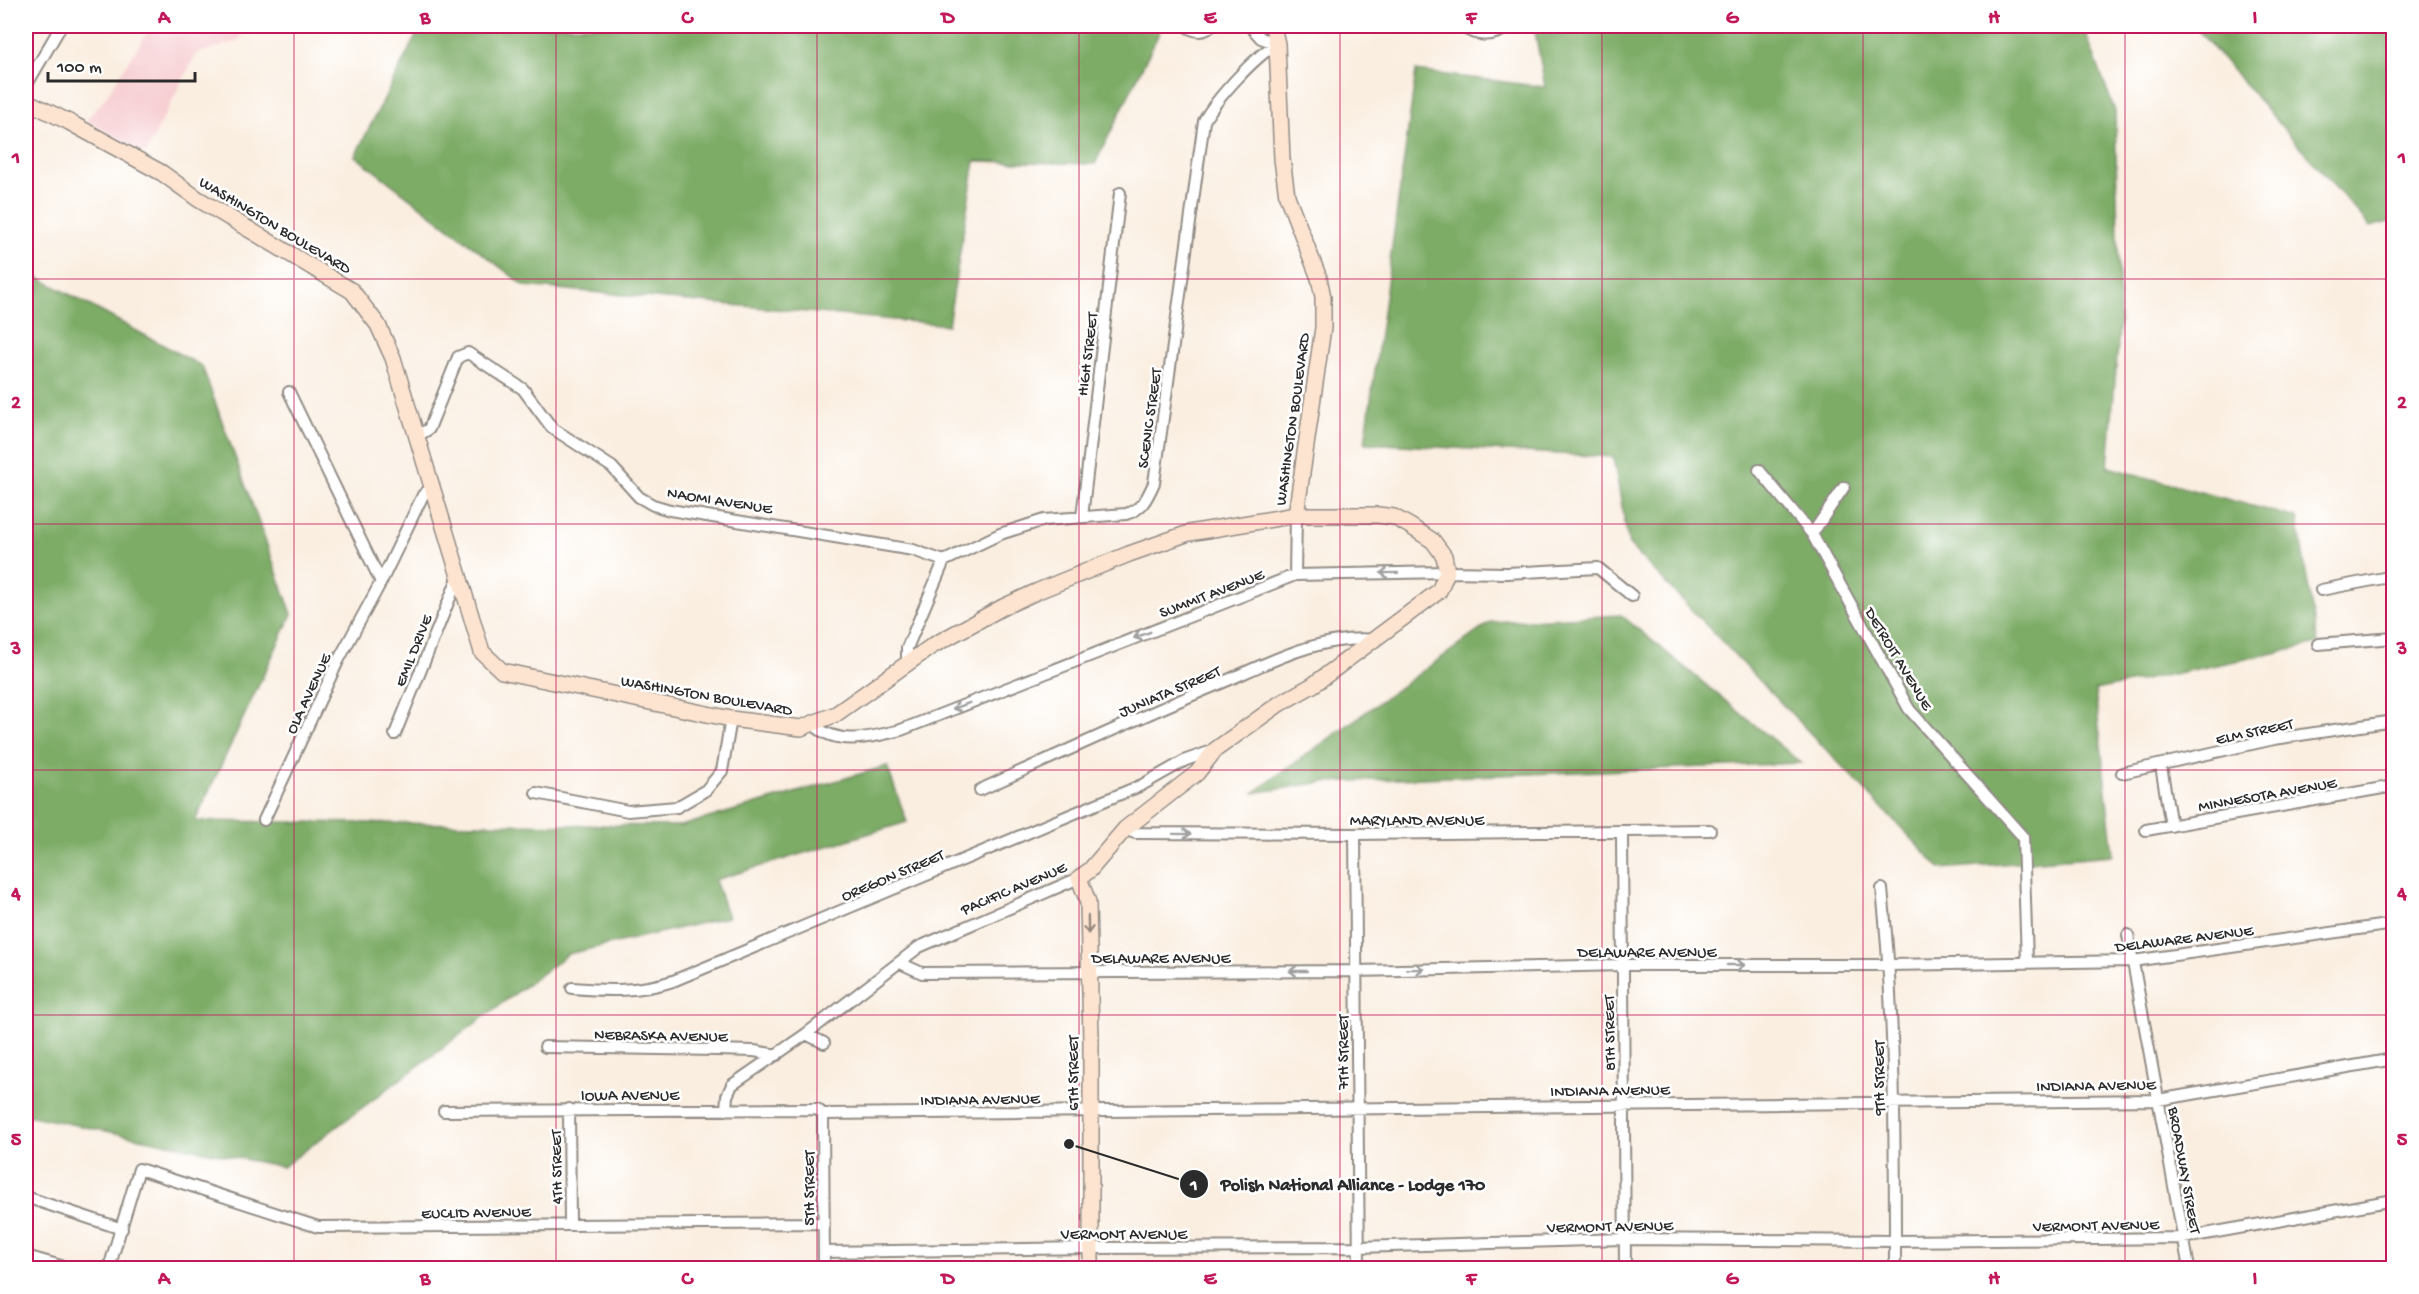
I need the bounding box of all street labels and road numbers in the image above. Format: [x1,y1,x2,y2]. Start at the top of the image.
street label: WASHINGTON BOULEVARD [195,174,354,280]
street label: HIGH STREET [1075,311,1104,397]
street label: WASHINGTON BOULEVARD [1273,331,1316,507]
street label: SCENIC STREET [1135,366,1168,470]
street label: NAOMI AVENUE [666,485,774,520]
street label: SUMMIT AVENUE [1157,566,1268,624]
street label: DETROIT AVENUE [1858,604,1936,715]
street label: EMIL DRIVE [392,612,439,690]
street label: OLA AVENUE [283,650,338,738]
street label: JUNIATA STREET [1117,663,1225,723]
street label: WASHINGTON BOULEVARD [619,673,794,722]
street label: ELM STREET [2214,716,2296,751]
street label: MINNESOTA AVENUE [2197,775,2339,818]
street label: MARYLAND AVENUE [1350,813,1485,832]
street label: OREGON STREET [839,847,948,907]
street label: PACIFIC AVENUE [958,859,1071,921]
street label: DELAWARE AVENUE [2113,922,2256,958]
street label: DELAWARE AVENUE [1577,945,1717,964]
street label: DELAWARE AVENUE [1091,951,1231,970]
street label: 8TH STREET [1601,994,1622,1071]
street label: 7TH STREET [1336,1013,1355,1091]
street label: NEBRASKA AVENUE [594,1027,729,1048]
street label: 6TH STREET [1066,1035,1085,1111]
street label: 9TH STREET [1872,1040,1891,1117]
street label: INDIANA AVENUE [2036,1077,2157,1098]
street label: INDIANA AVENUE [1550,1082,1671,1103]
street label: IOWA AVENUE [581,1088,680,1107]
street label: INDIANA AVENUE [920,1091,1041,1112]
street label: BROADWAY STREET [2162,1105,2203,1236]
street label: 4TH STREET [548,1129,569,1204]
street label: 5TH STREET [802,1149,821,1226]
street label: EUCLID AVENUE [421,1204,532,1225]
street label: VERMONT AVENUE [2032,1217,2160,1238]
street label: VERMONT AVENUE [1546,1218,1674,1239]
street label: VERMONT AVENUE [1060,1227,1188,1246]

